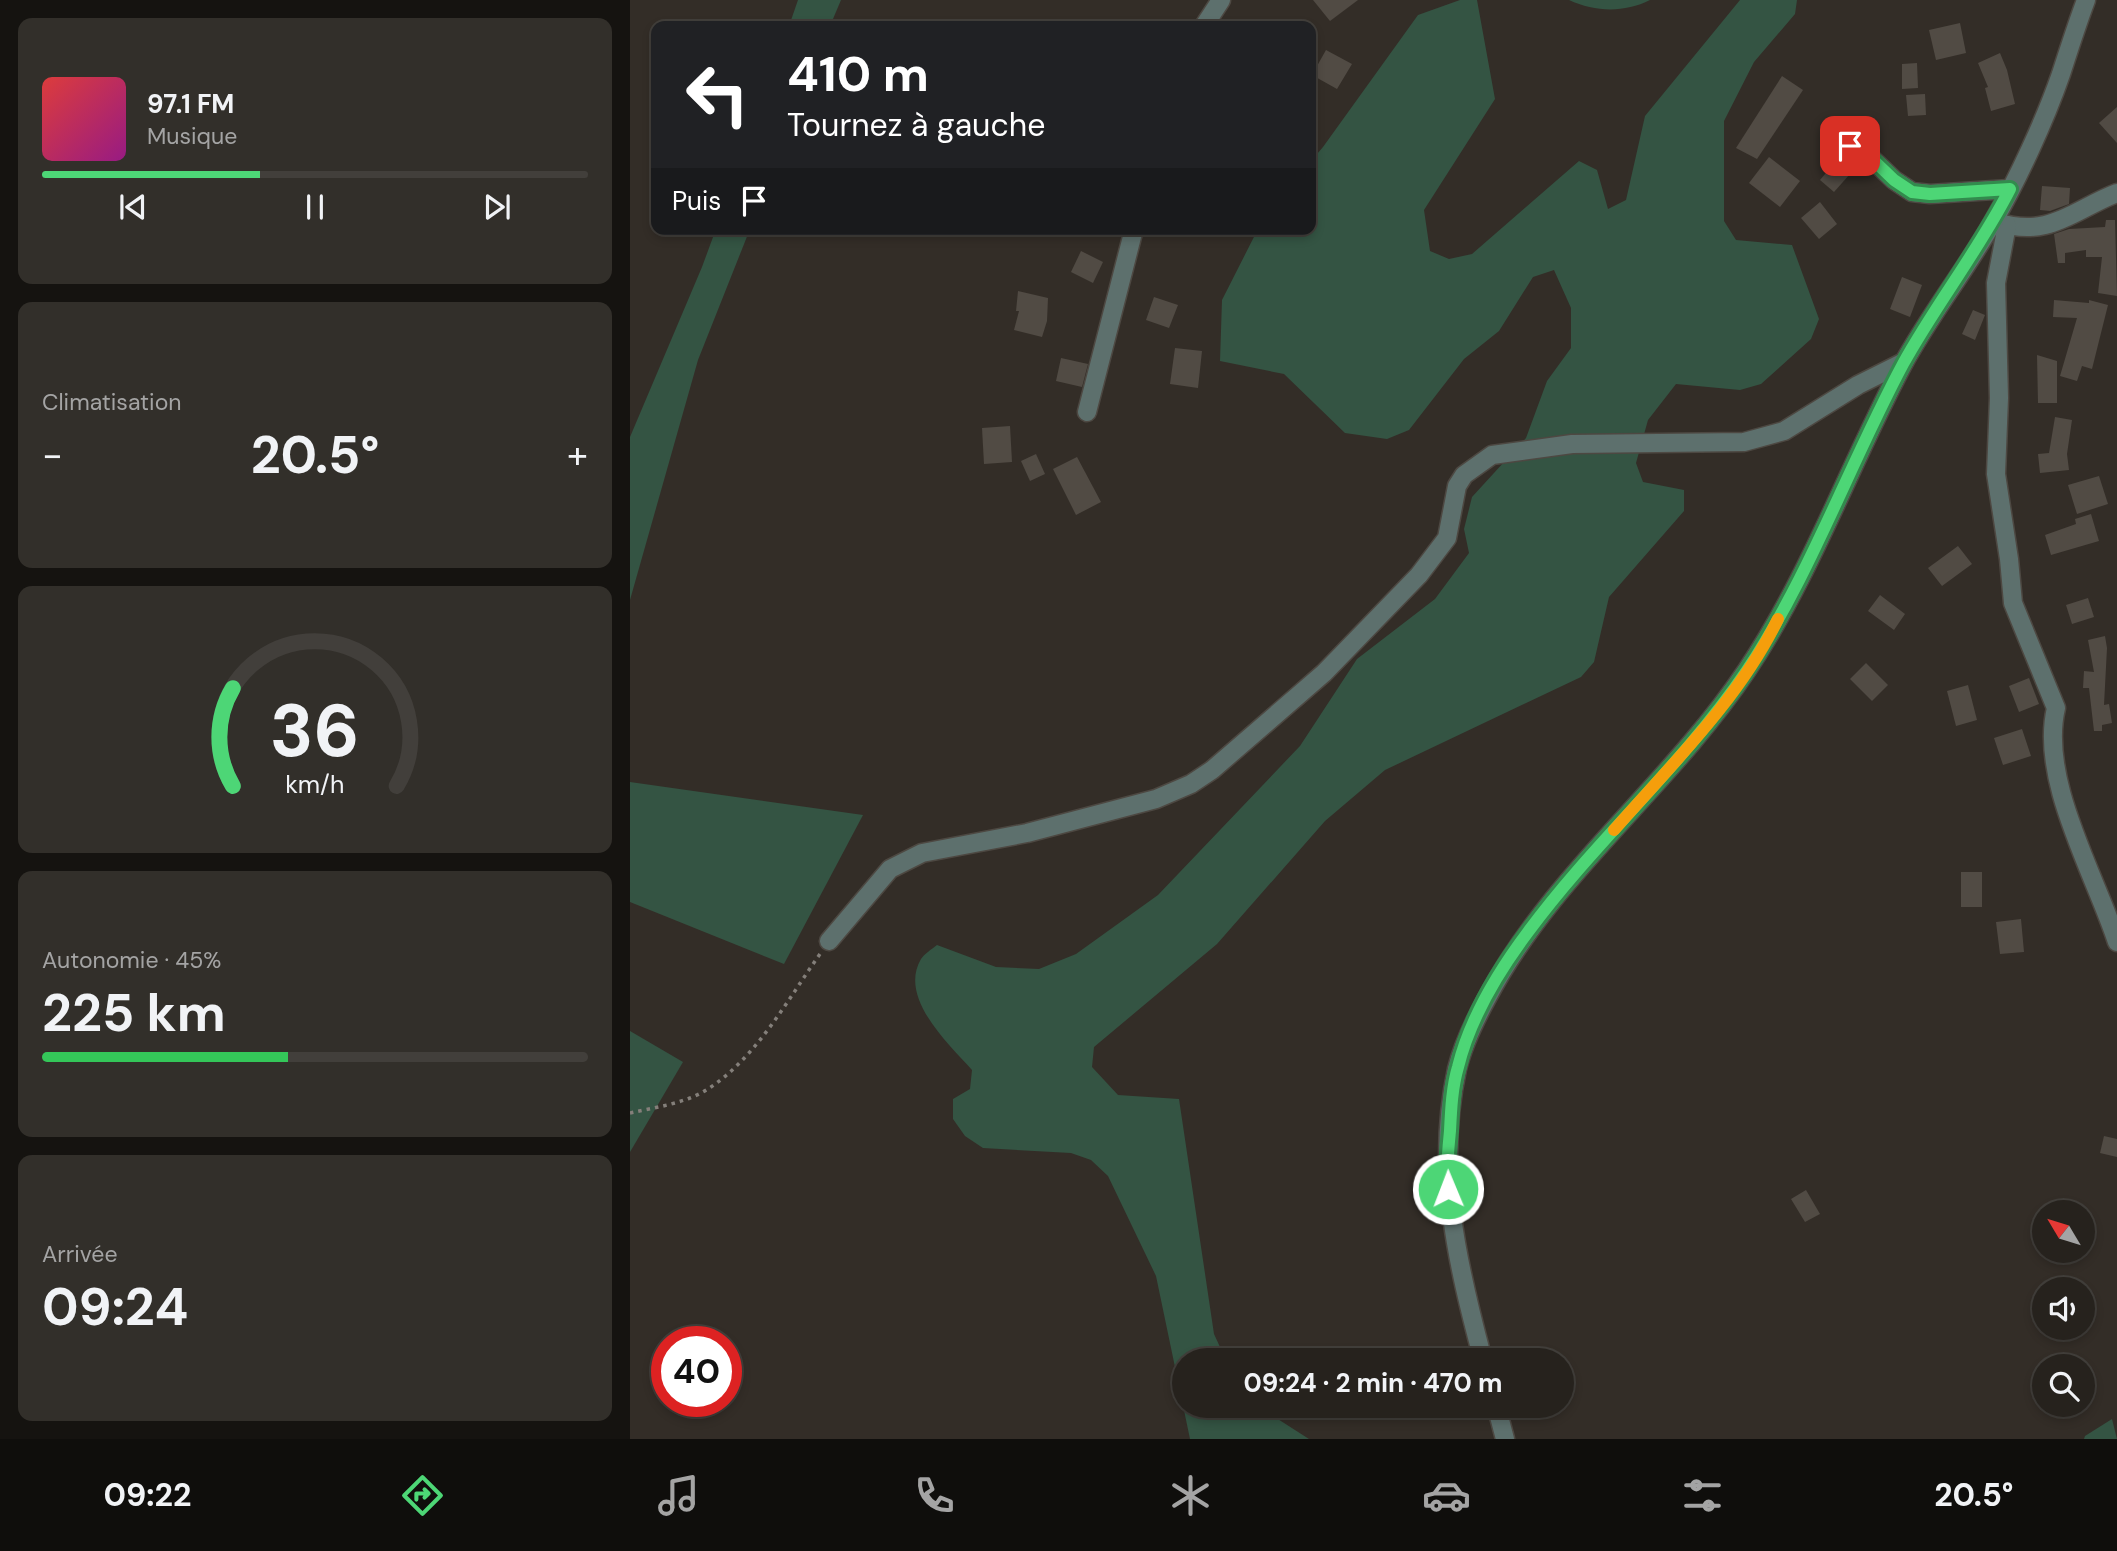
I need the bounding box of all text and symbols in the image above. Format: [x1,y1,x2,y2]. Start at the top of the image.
text: 410 m [787,42,929,106]
icon: left [672,49,763,140]
text: 97.1 FM [147,87,234,121]
text: Tournez à gauche [787,104,1045,146]
pin [1820,116,1880,176]
text: Musique [147,121,237,151]
icon: arrive [1831,127,1869,165]
icon: arrive [735,182,773,220]
text: Puis [672,184,721,218]
icon: previous [114,188,152,226]
icon: pause [296,188,334,226]
icon: next [478,188,516,226]
text: Climatisation [42,387,181,417]
text: 20.5° [251,421,379,489]
text: − [42,430,63,480]
text: + [567,430,588,480]
text: 36 [270,684,360,779]
text: km/h [285,767,345,800]
text: Autonomie · 45% [42,945,221,975]
text: 225 km [42,979,226,1047]
position arrow [1411,1152,1485,1226]
north arrow [2032,1200,2095,1264]
map controls [2032,1200,2095,1417]
text: Arrivée [42,1239,118,1269]
text: 09:24 [42,1273,188,1341]
button: sound [2032,1277,2095,1340]
speed limit sign: 40 [651,1326,742,1417]
button: search [2032,1354,2095,1417]
text: 09:24 · 2 min · 470 m [1243,1366,1503,1400]
icon: directions [398,1471,447,1520]
icon: music [654,1471,703,1520]
icon: phone [910,1471,959,1520]
icon: climate [1166,1471,1215,1520]
icon: car [1422,1471,1471,1520]
icon: filters [1678,1471,1727,1520]
text: 09:22 [103,1474,191,1516]
text: 20.5° [1934,1474,2013,1516]

